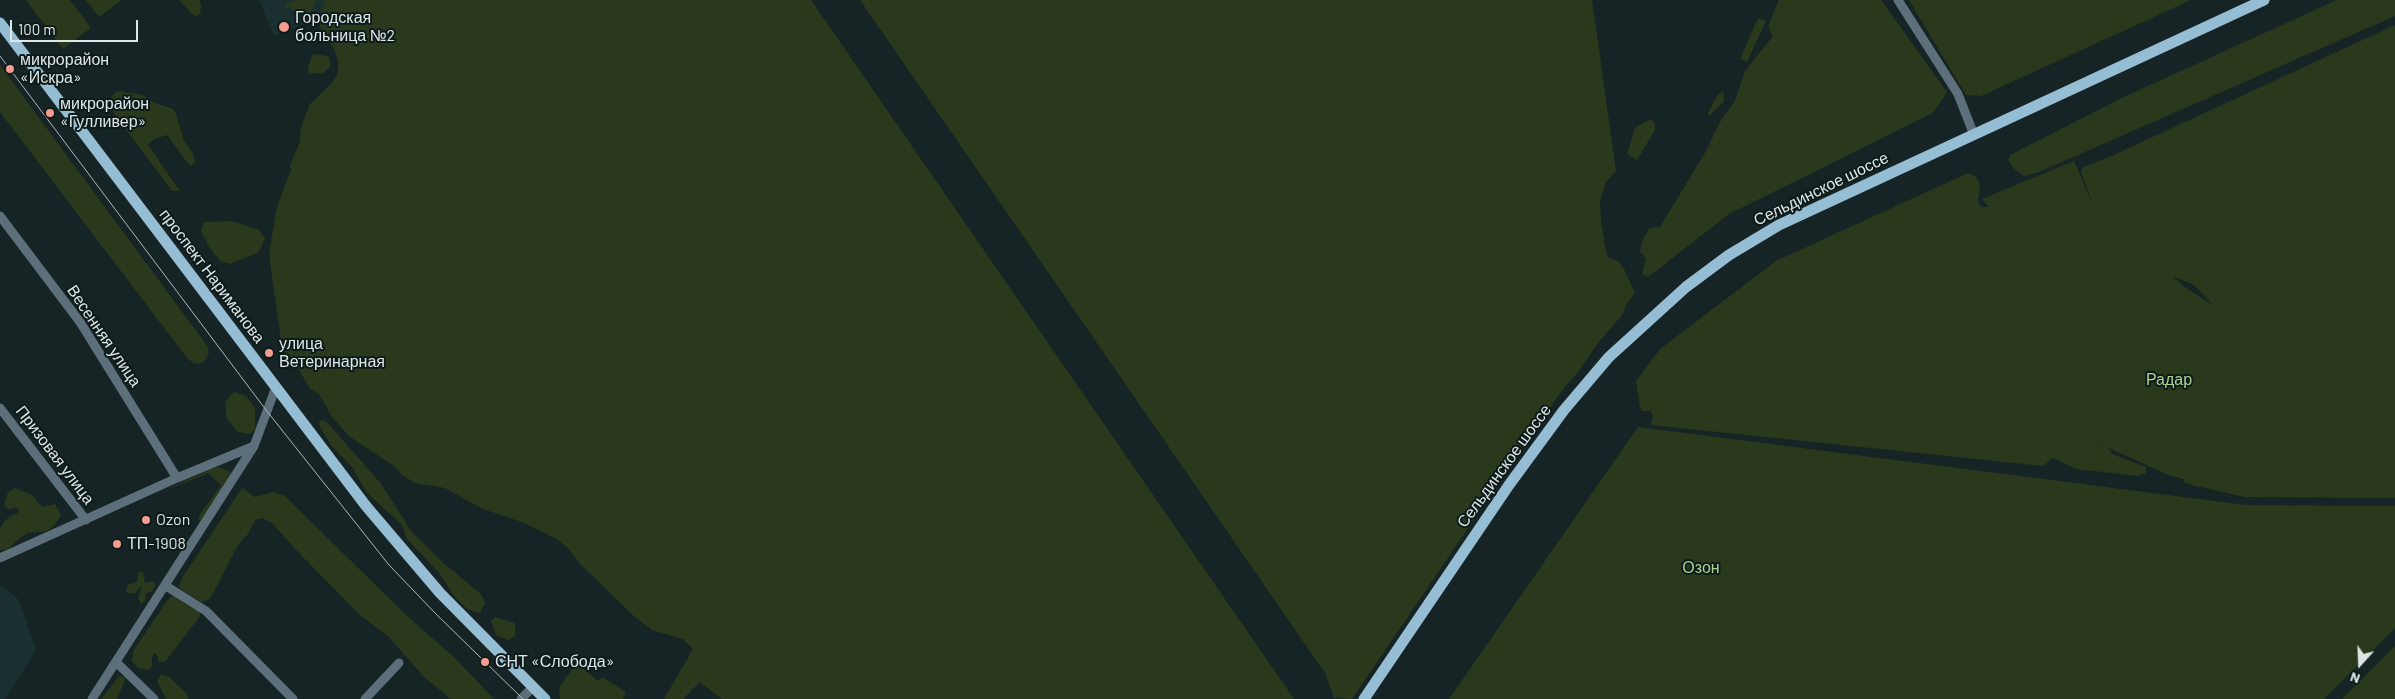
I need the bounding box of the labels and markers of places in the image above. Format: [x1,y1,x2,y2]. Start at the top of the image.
place label: Городская больница №2 [295,8,395,46]
marker: Городская больница №2 [277,20,291,34]
place label: микрорайон «Искра» [20,50,109,88]
marker: микрорайон «Искра» [4,63,16,75]
place label: микрорайон «Гулливер» [60,94,149,132]
marker: микрорайон «Гулливер» [44,107,56,119]
place label: улица Ветеринарная [279,334,385,372]
marker: улица Ветеринарная [263,347,275,359]
place label: Ozon [156,510,190,530]
marker: Ozon [140,514,152,526]
place label: ТП-1908 [127,534,186,554]
marker: ТП-1908 [111,538,123,550]
place label: СНТ «Слобода» [495,652,614,672]
marker: СНТ «Слобода» [479,656,491,668]

